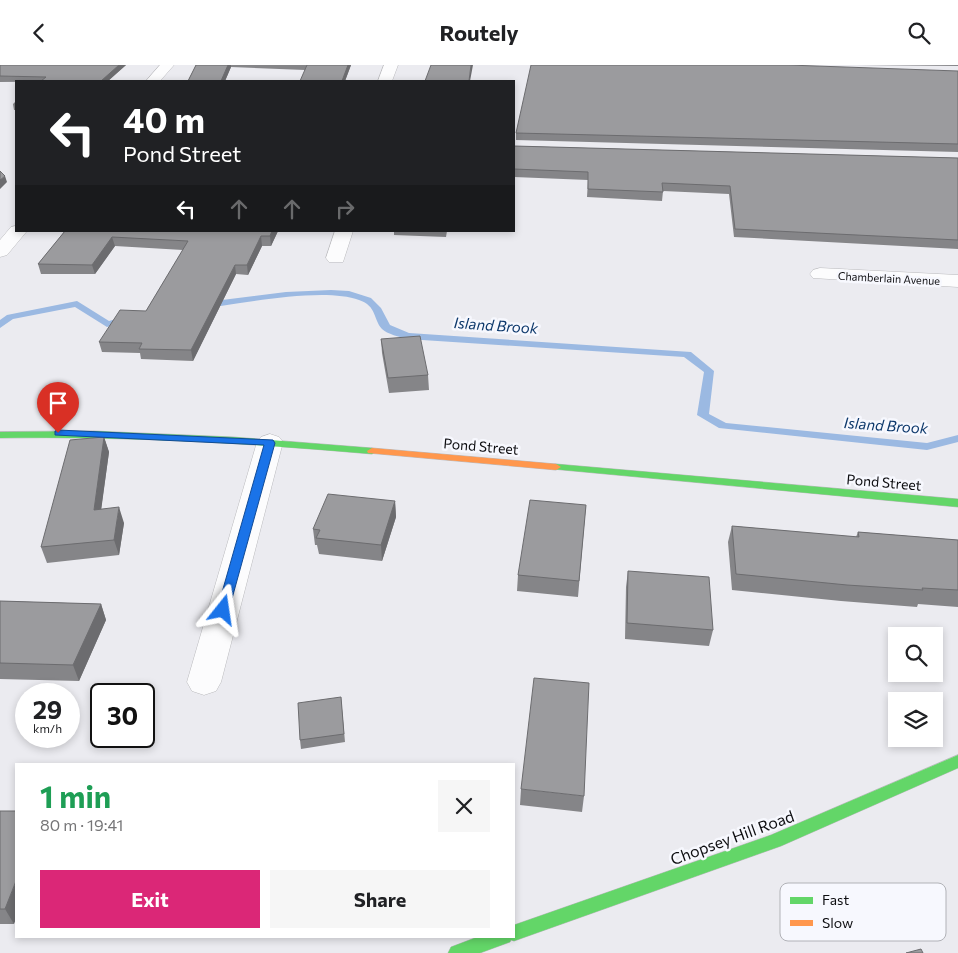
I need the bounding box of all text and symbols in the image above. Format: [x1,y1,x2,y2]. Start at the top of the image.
icon: back [25,19,53,47]
text: Routely [440,19,518,46]
icon: search [905,19,933,47]
text: 40 m [123,97,205,140]
icon: left [40,100,105,165]
text: Pond Street [123,140,241,167]
icon: left [172,195,200,223]
icon: ahead [225,195,253,223]
icon: ahead [278,195,306,223]
icon: right [331,195,359,223]
street label: Chamberlain Avenue [838,269,941,287]
water label: Island Brook [453,313,540,337]
pin [37,382,79,433]
icon: arrive [44,389,72,417]
water label: Island Brook [843,413,930,437]
street label: Pond Street [443,434,519,458]
street label: Pond Street [846,470,922,494]
position arrow [196,583,248,635]
map controls [888,627,943,747]
button: search [888,627,943,682]
speed limit sign: 30 [90,683,155,748]
button: layers [888,692,943,747]
text: 29 [33,694,62,724]
text: km/h [33,721,62,735]
text: 1 min [40,777,111,814]
button: close [438,780,490,832]
street label: Chopsey Hill Road [667,806,797,868]
text: 80 m · 19:41 [40,815,123,834]
button: Exit [40,870,260,928]
button: Share [270,870,490,928]
legend [780,883,946,941]
text: Fast [822,891,849,908]
text: Slow [822,914,853,931]

